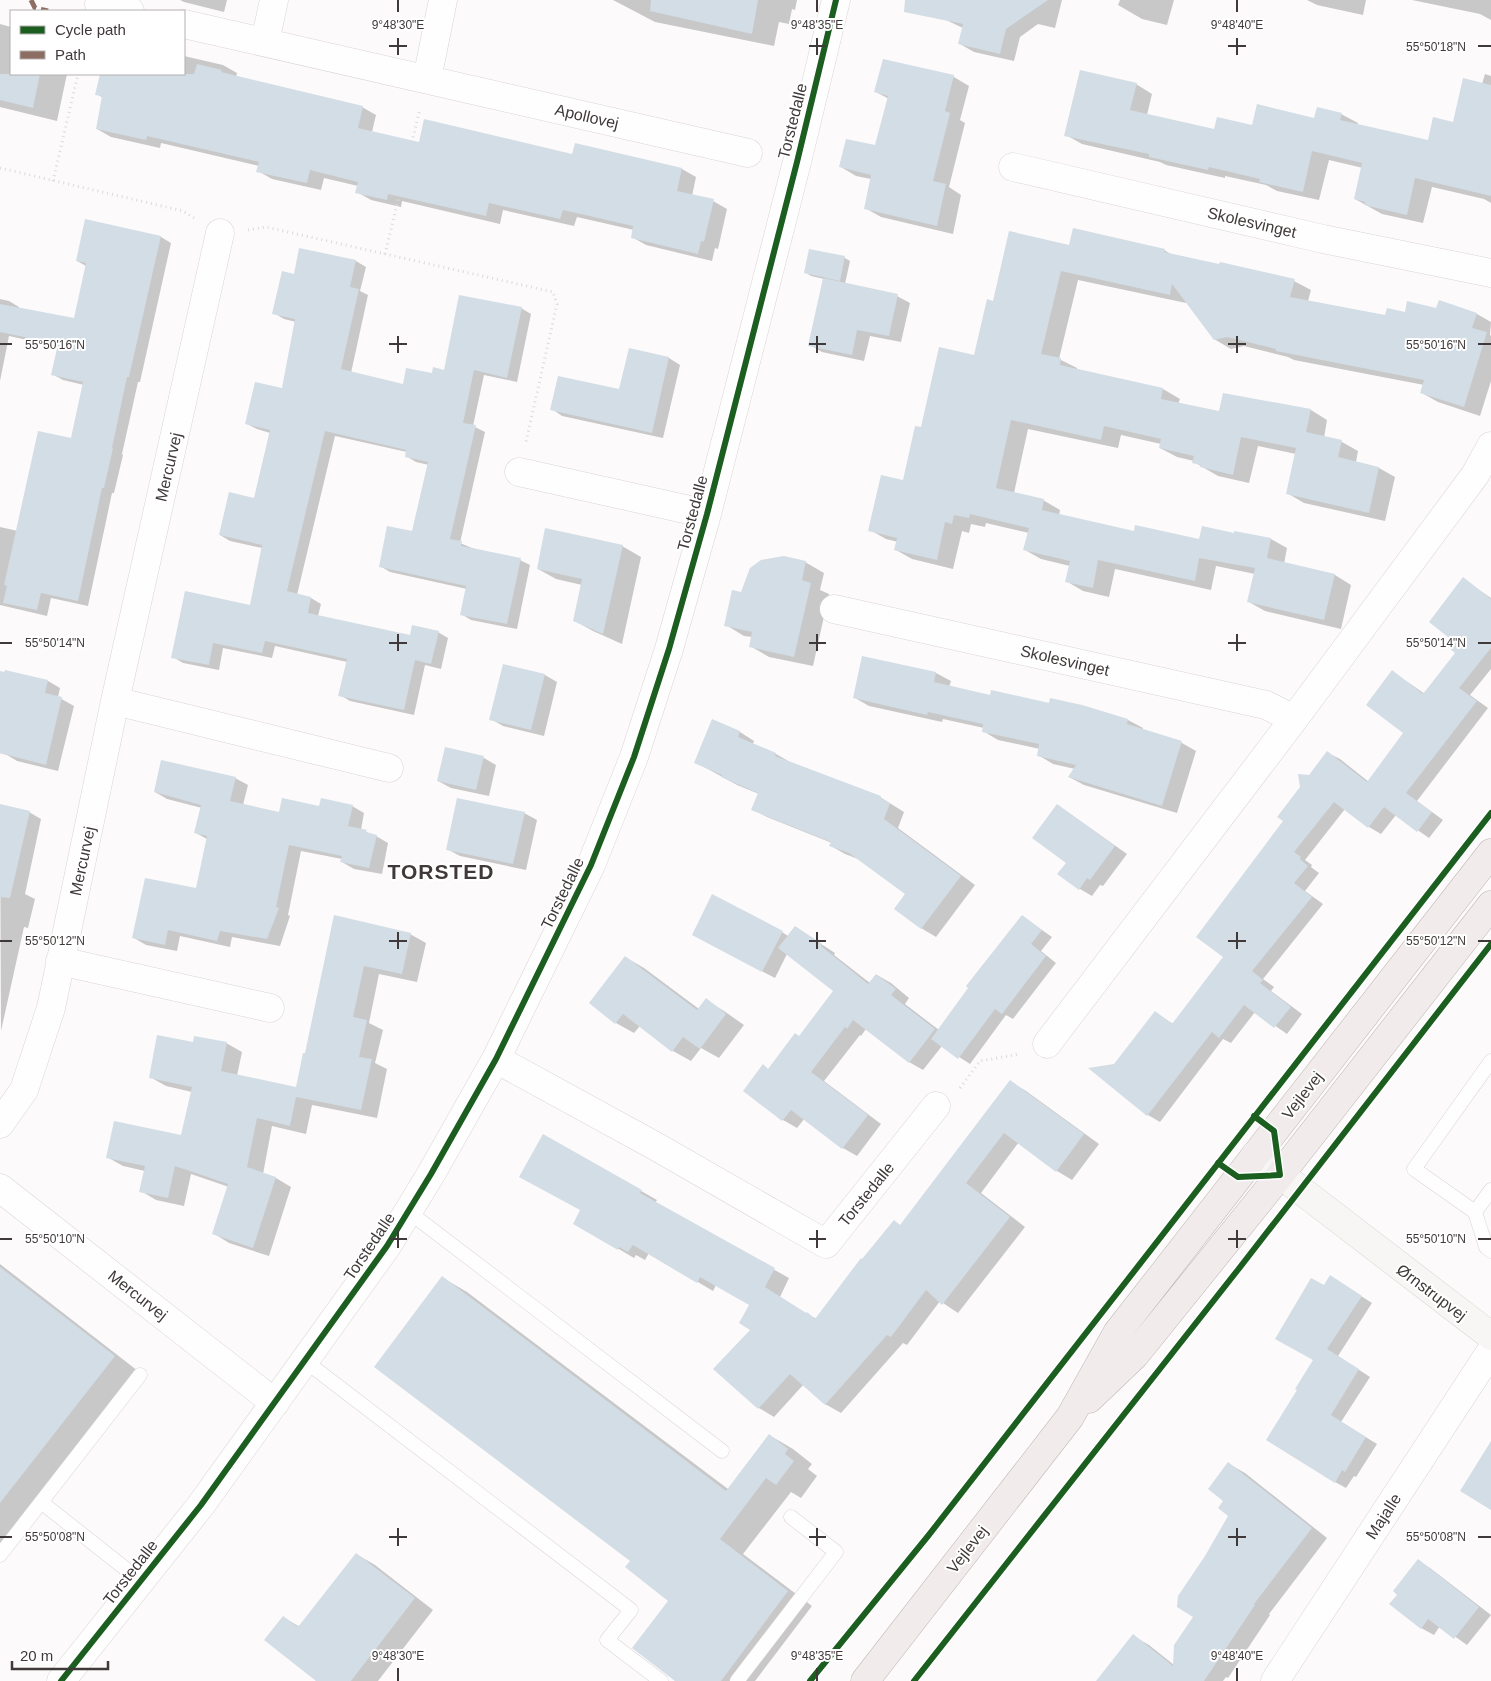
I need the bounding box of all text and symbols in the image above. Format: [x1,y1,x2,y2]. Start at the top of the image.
legend [10,10,185,75]
text: 9°48'30"E [372,18,424,32]
text: 9°48'35"E [791,18,843,32]
text: 9°48'40"E [1211,18,1263,32]
text: Cycle path [55,21,126,38]
text: 55°50'18"N [1406,40,1466,54]
text: Path [55,46,86,63]
street label: Torstedalle [775,81,810,161]
street label: Apollovej [553,101,620,132]
street label: Skolesvinget [1206,204,1299,241]
text: 55°50'16"N [25,338,85,352]
text: 55°50'16"N [1406,338,1466,352]
street label: Mercurvej [152,431,185,503]
street label: Torstedalle [674,473,711,553]
text: 55°50'14"N [25,636,85,650]
text: 55°50'14"N [1406,636,1466,650]
street label: Skolesvinget [1019,642,1112,679]
street label: Mercurvej [67,825,98,897]
street label: Torstedalle [538,855,587,932]
district label: TORSTED [388,860,494,883]
text: 55°50'12"N [25,934,85,948]
text: 55°50'12"N [1406,934,1466,948]
street label: Vejlevej [1279,1068,1326,1122]
street label: Torstedalle [835,1159,897,1230]
street label: Torstedalle [341,1209,398,1283]
text: 55°50'10"N [25,1232,85,1246]
text: 55°50'10"N [1406,1232,1466,1246]
street label: Ørnstrupvej [1394,1261,1470,1324]
street label: Mercurvej [105,1267,171,1324]
street label: Majalle [1362,1490,1404,1542]
street label: Vejlevej [944,1522,991,1576]
text: 55°50'08"N [25,1530,85,1544]
text: 55°50'08"N [1406,1530,1466,1544]
street label: Torstedalle [100,1537,161,1608]
scale bar [12,1638,109,1670]
text: 20 m [20,1647,53,1664]
text: 9°48'30"E [372,1649,424,1663]
text: 9°48'35"E [791,1649,843,1663]
text: 9°48'40"E [1211,1649,1263,1663]

